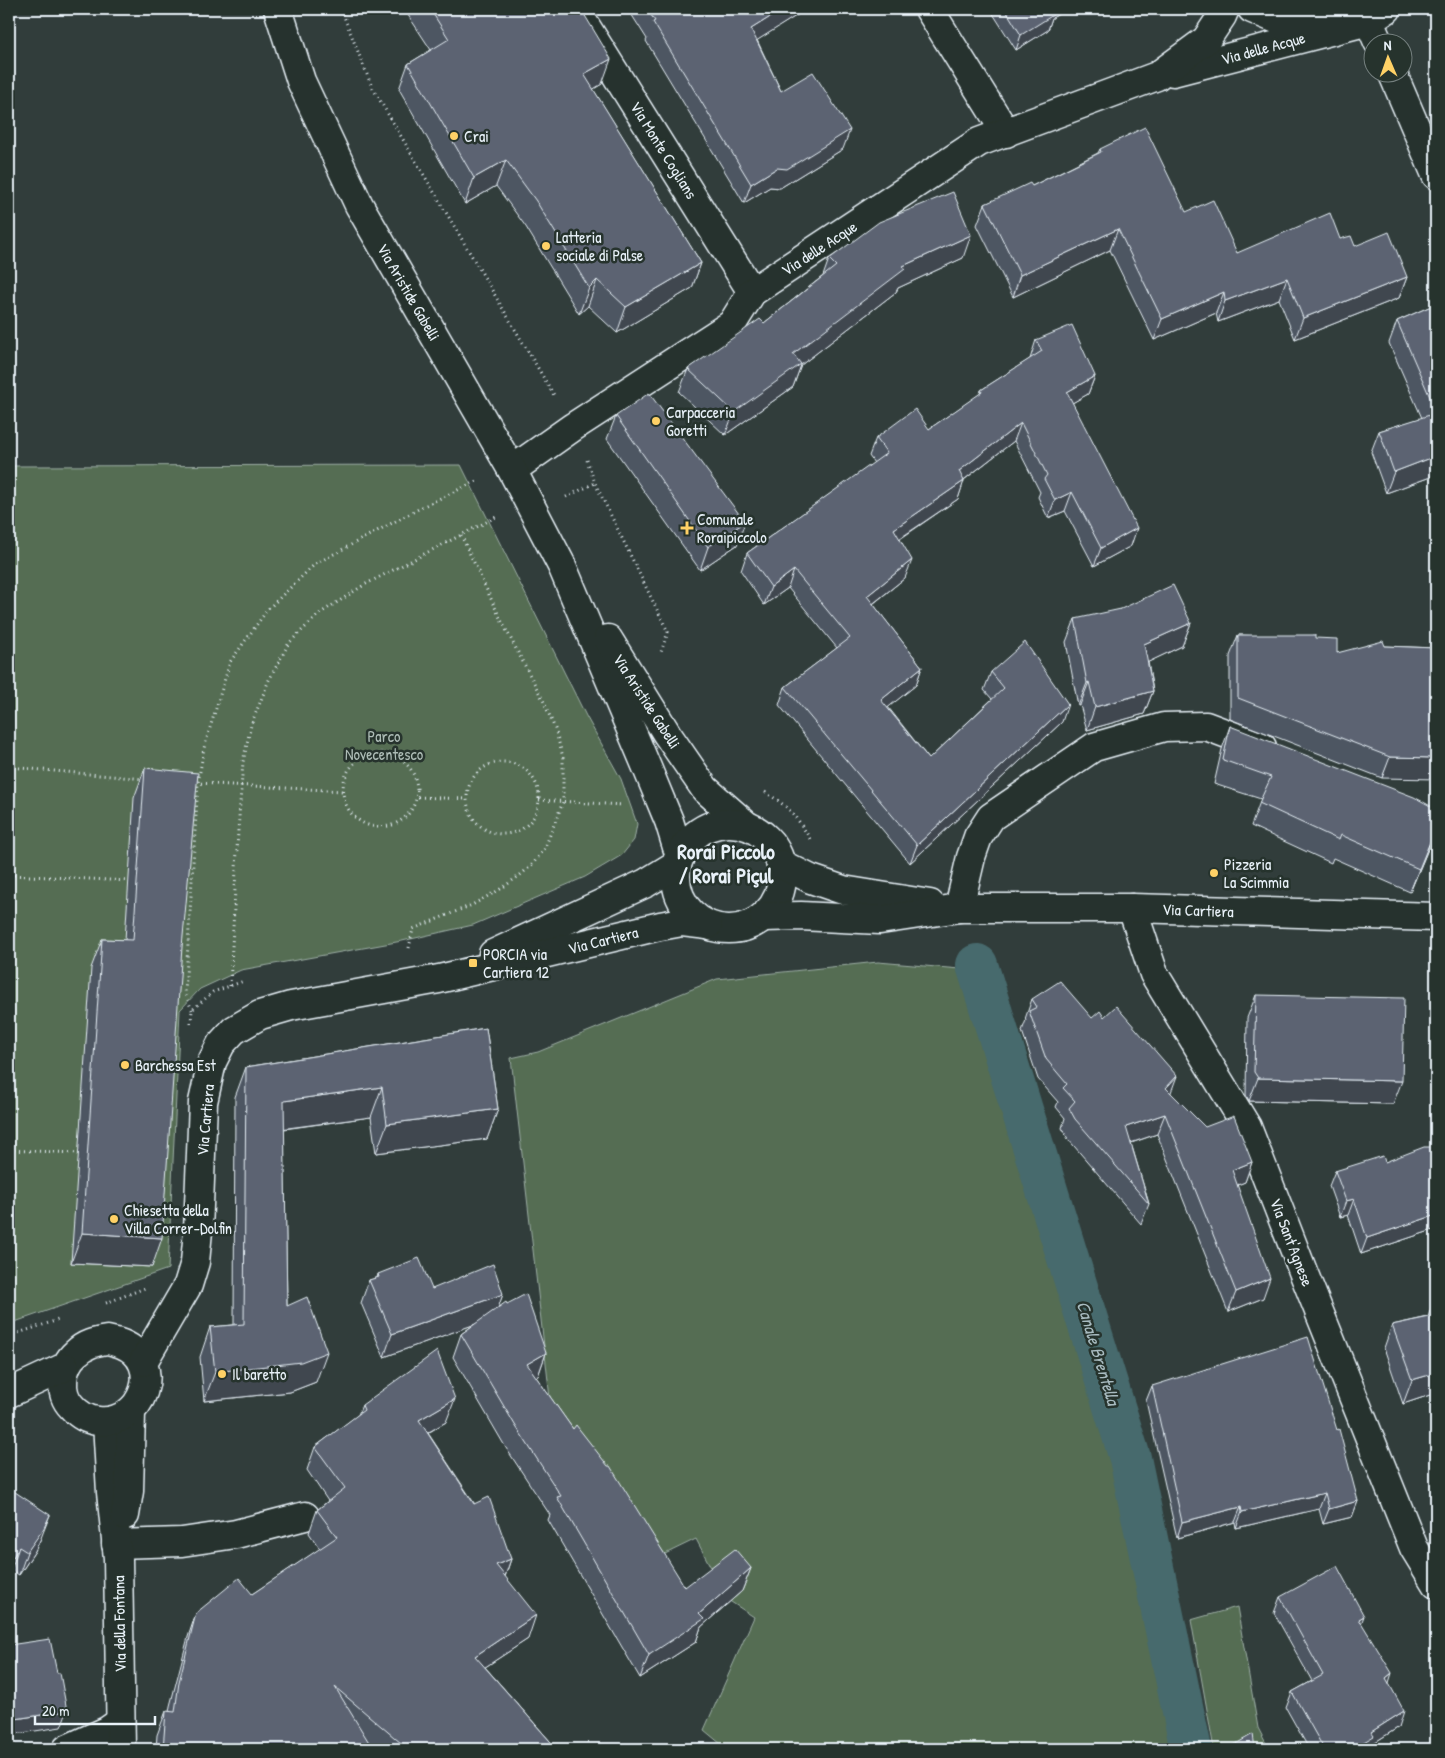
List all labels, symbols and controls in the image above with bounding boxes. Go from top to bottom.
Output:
street label: Via delle Acque [1218,26,1308,70]
north arrow [1362,32,1412,82]
text: N [1383,35,1392,54]
street label: Via Monte Coglians [625,97,703,203]
place label: Crai [464,125,489,147]
marker: Crai [448,130,460,142]
street label: Via delle Acque [777,215,862,281]
place label: Latteria sociale di Palse [556,226,644,266]
street label: Via Aristide Gabelli [372,239,446,345]
marker: Latteria sociale di Palse [540,240,552,252]
place label: Carpacceria Goretti [666,401,735,441]
marker: Carpacceria Goretti [650,415,662,427]
place label: Comunale Roraipiccolo [697,508,767,548]
marker: Comunale Roraipiccolo [681,522,693,534]
street label: Via Aristide Gabelli [608,649,686,753]
park label: Parco Novecentesco [345,725,424,765]
district label: Rorai Piccolo / Rorai Piçul [677,837,775,890]
place label: Pizzeria La Scimmia [1224,853,1289,893]
marker: Pizzeria La Scimmia [1208,867,1220,879]
street label: Via Cartiera [1162,898,1234,922]
street label: Via Cartiera [566,921,640,959]
place label: PORCIA via Cartiera 12 [483,943,550,983]
marker: PORCIA via Cartiera 12 [467,957,479,969]
place label: Barchessa Est [135,1054,216,1076]
marker: Barchessa Est [119,1059,131,1071]
street label: Via Cartiera [191,1083,219,1157]
street label: Via Sant'Agnese [1265,1195,1319,1290]
place label: Chiesetta della Villa Correr-Dolfin [124,1199,232,1239]
marker: Chiesetta della Villa Correr-Dolfin [108,1213,120,1225]
water label: Canale Brentella [1071,1298,1127,1410]
place label: Il baretto [232,1363,287,1385]
marker: Il baretto [216,1368,228,1380]
street label: Via della Fontana [107,1575,131,1673]
scale bar [35,1693,155,1725]
text: 20 m [42,1700,69,1721]

